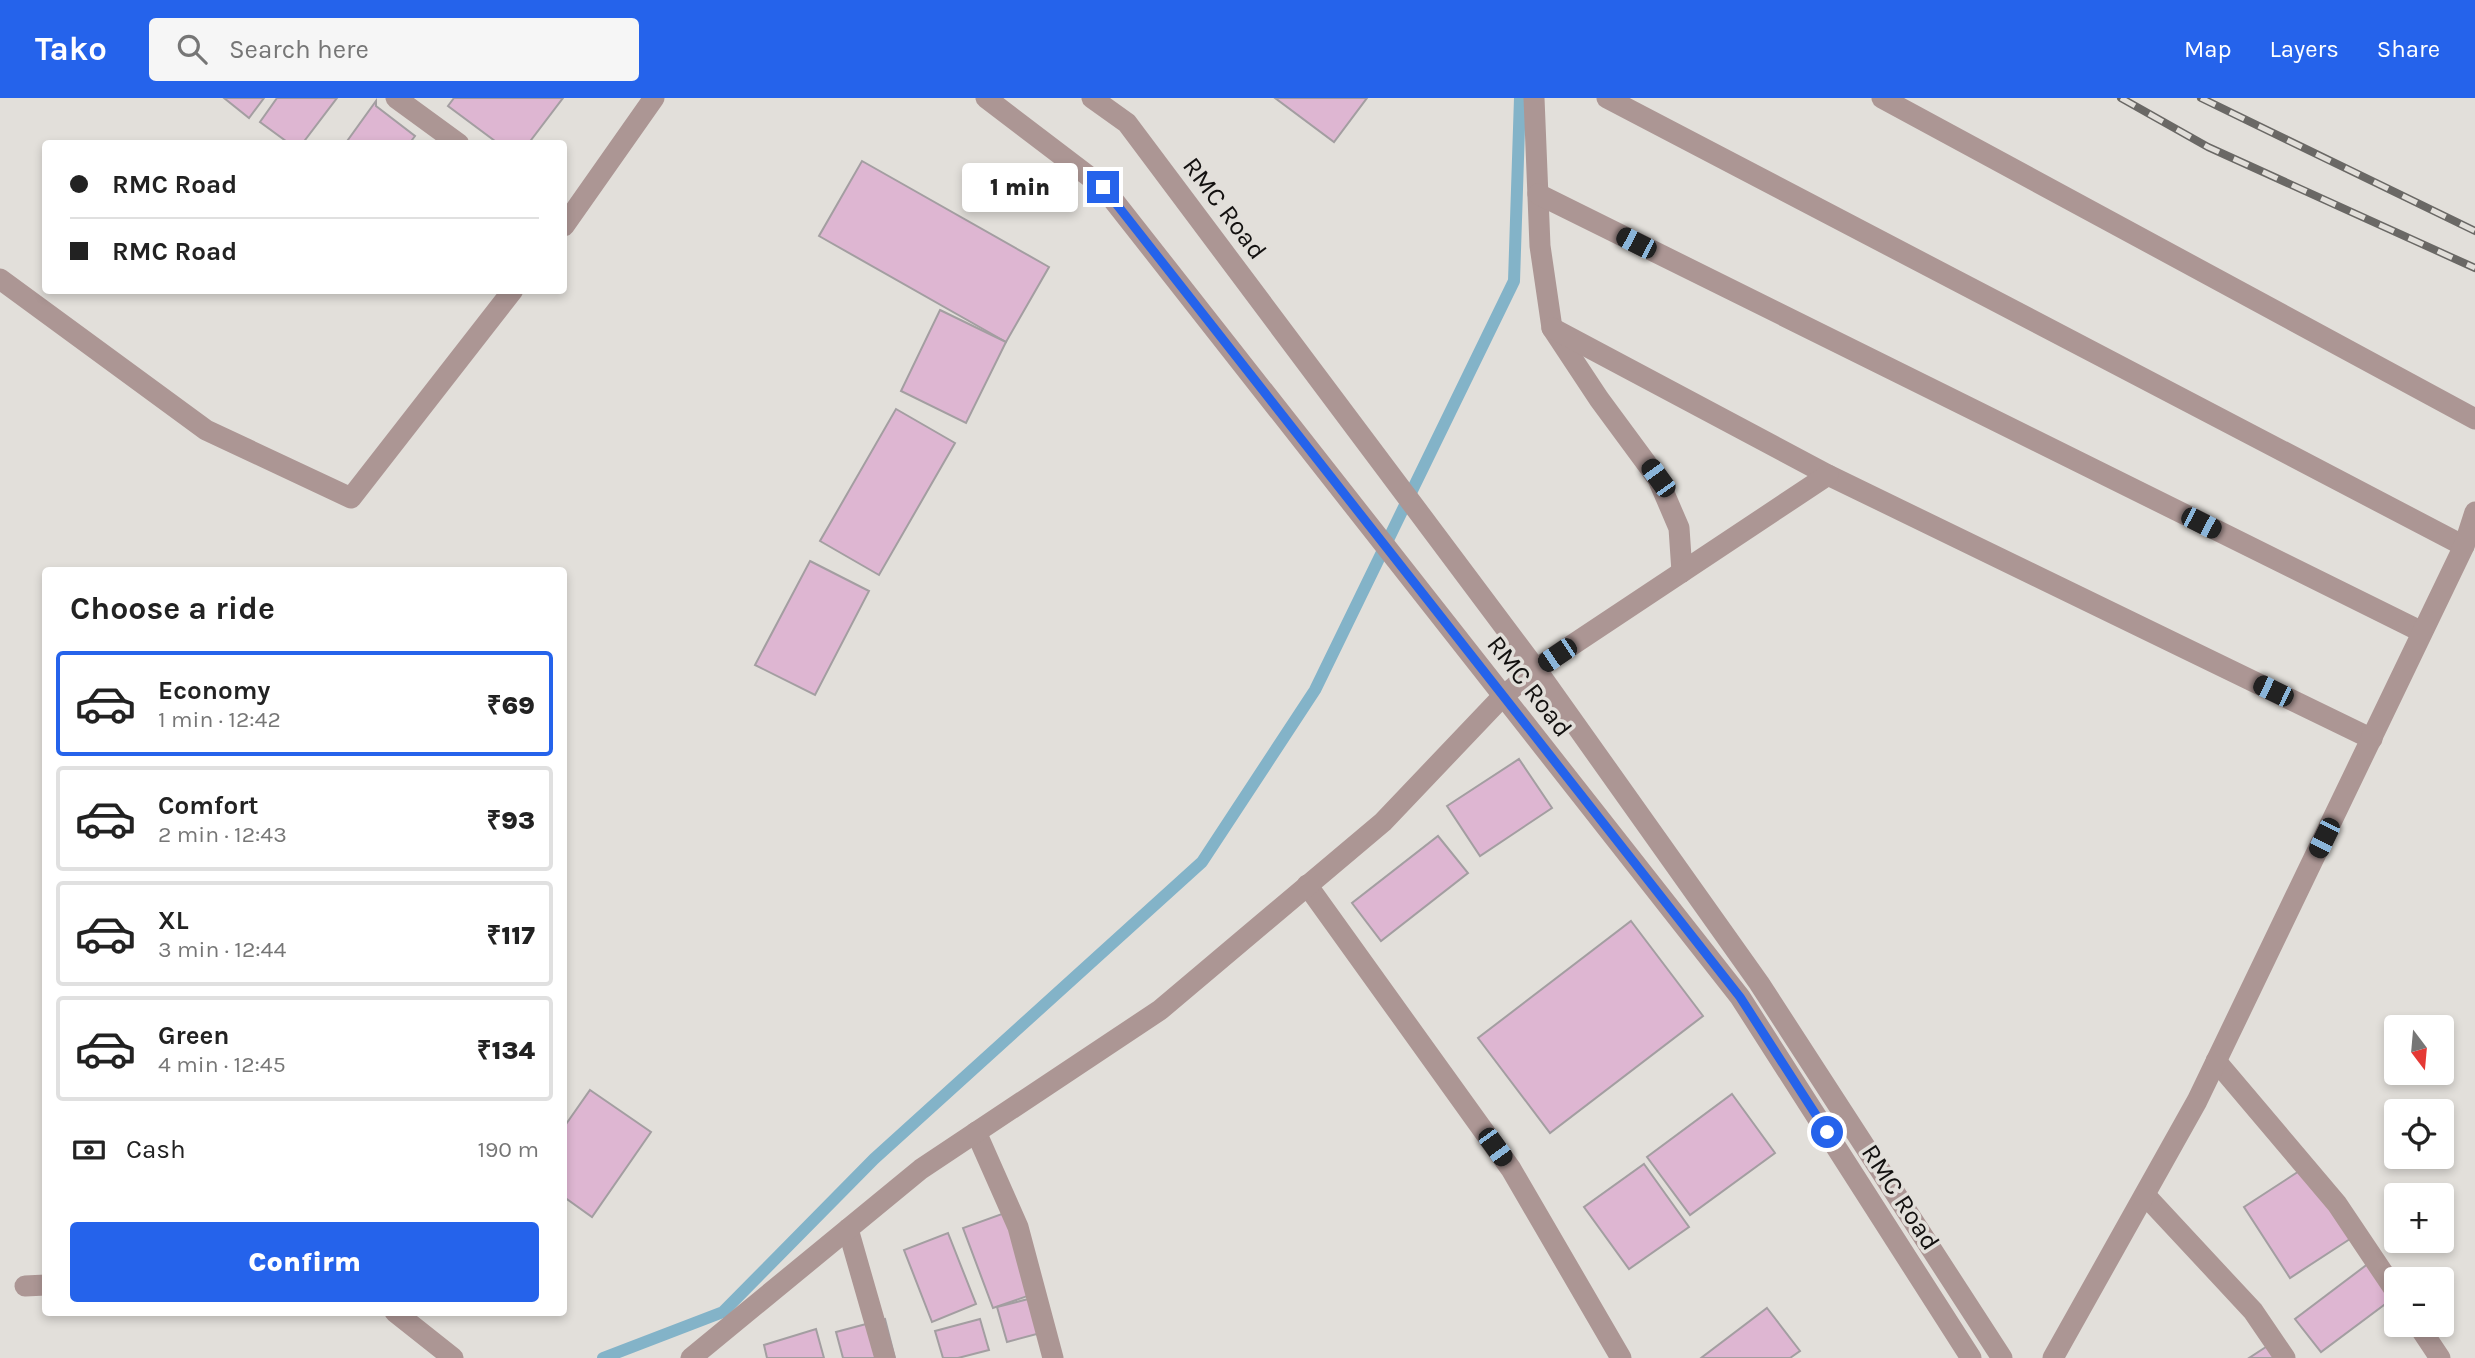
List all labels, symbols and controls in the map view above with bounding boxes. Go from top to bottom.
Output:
search box [149,18,639,81]
text: Tako [35,30,107,68]
icon: search [173,30,211,68]
text: Search here [229,34,369,65]
text: Map [2184,35,2232,63]
text: Layers [2270,35,2339,63]
text: Share [2377,35,2440,63]
street label: RMC Road [1176,151,1273,266]
callout: 1 min [963,162,1078,212]
text: RMC Road [112,169,237,200]
route end [1087,171,1119,203]
text: 1 min [990,174,1050,201]
car [1613,224,1660,262]
text: RMC Road [112,236,237,267]
car [1638,455,1679,501]
car [2178,504,2225,542]
text: Choose a ride [70,590,275,627]
street label: RMC Road [1480,630,1579,743]
car [1534,635,1581,675]
icon: car [74,672,137,735]
car [2250,672,2297,710]
text: Economy [158,675,270,706]
text: ₹69 [487,690,535,721]
text: 1 min · 12:42 [158,706,281,733]
icon: car [74,787,137,850]
text: Comfort [158,790,259,821]
text: ₹93 [486,805,535,836]
car [2306,815,2343,861]
text: 2 min · 12:43 [158,821,287,848]
icon: car [74,902,137,965]
text: XL [158,905,189,936]
text: ₹117 [486,920,535,951]
text: 3 min · 12:44 [158,936,286,963]
north arrow [2384,1015,2454,1085]
map controls [2384,1015,2454,1337]
icon: car [74,1017,137,1080]
text: Green [158,1020,230,1051]
text: ₹134 [477,1035,535,1066]
text: 4 min · 12:45 [158,1051,286,1078]
button: locate [2384,1099,2454,1169]
route start [1811,1116,1843,1148]
car [1475,1124,1516,1170]
icon: cash [70,1131,108,1169]
text: Cash [126,1134,186,1165]
text: 190 m [477,1136,539,1163]
street label: RMC Road [1855,1139,1946,1256]
button: + [2384,1183,2454,1253]
button: Confirm [70,1222,539,1302]
button: − [2384,1267,2454,1337]

